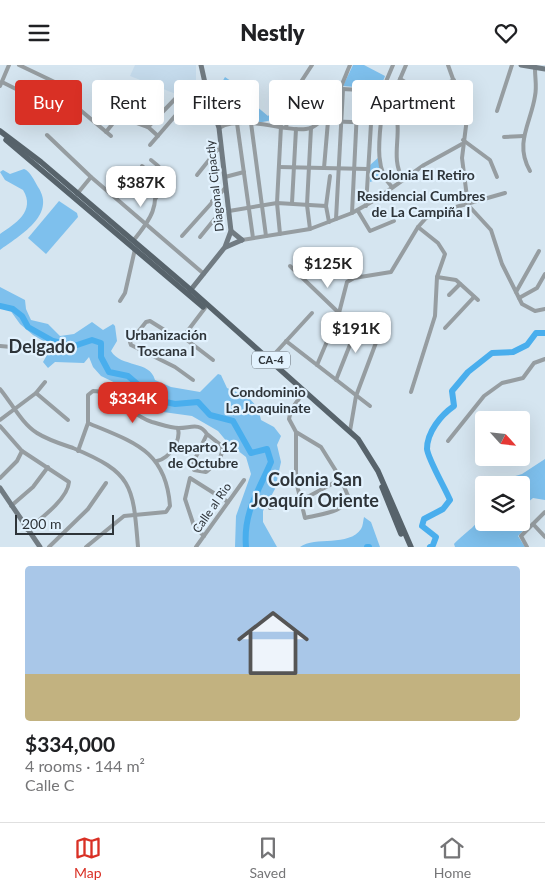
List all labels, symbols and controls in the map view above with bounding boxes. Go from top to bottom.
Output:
icon: menu [25,19,53,47]
text: Nestly [240,19,305,46]
icon: heart [492,19,520,47]
chip: Buy [15,80,82,125]
chip: Rent [92,80,164,125]
chip: Filters [174,80,259,125]
chip: New [269,80,342,125]
chip: Apartment [352,80,473,125]
street label: Diagonal Cipactly [202,139,227,233]
pin: $387K [106,165,176,208]
district label: Colonia El Retiro [371,166,475,183]
text: $387K [117,172,165,191]
district label: Residencial Cumbres de La Campiña I [357,187,485,220]
pin: $125K [293,247,363,289]
text: $125K [304,253,352,272]
pin: $191K [321,311,391,354]
text: $191K [332,318,380,337]
district label: Urbanización Toscana I [125,326,207,359]
district label: Delgado [9,335,75,357]
road number: CA-4 [252,351,290,369]
pin: $334K [98,381,168,424]
district label: Condominio La Joaquinate [225,383,311,416]
text: $334K [109,388,157,407]
north arrow [475,411,530,466]
map controls [475,411,530,531]
district label: Reparto 12 de Octubre [168,438,239,471]
district label: Colonia San Joaquín Oriente [251,468,379,511]
button: layers [475,476,530,531]
street label: Calle al Rio [189,479,234,536]
scale bar [15,512,114,535]
text: 200 m [22,515,61,532]
icon: home [228,598,318,688]
text: $334,000 [25,731,115,756]
text: 4 rooms · 144 m² [25,756,145,775]
text: Calle C [25,775,74,794]
tab: Map [74,834,102,881]
tab: Saved [250,834,286,881]
tab: Home [434,834,471,881]

